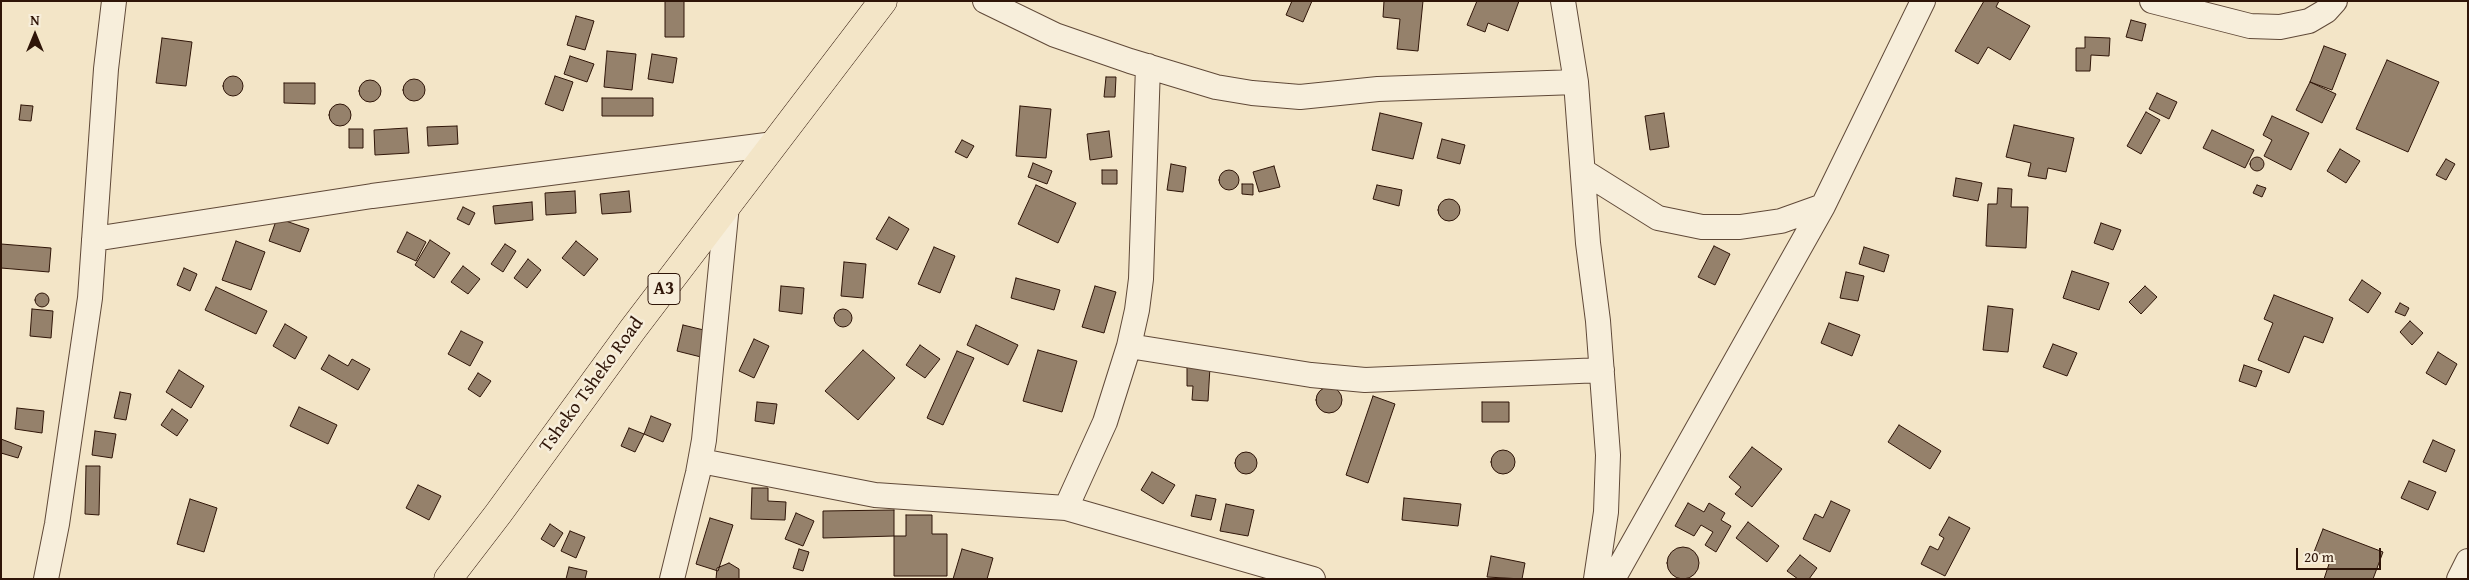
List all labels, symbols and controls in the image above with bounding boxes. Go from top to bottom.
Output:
north arrow [10,10,60,60]
text: N [30,10,40,30]
road number: A3 [648,274,680,304]
street label: Tsheko Tsheko Road [535,313,649,457]
scale bar [2299,538,2384,570]
text: 20 m [2304,546,2334,567]

